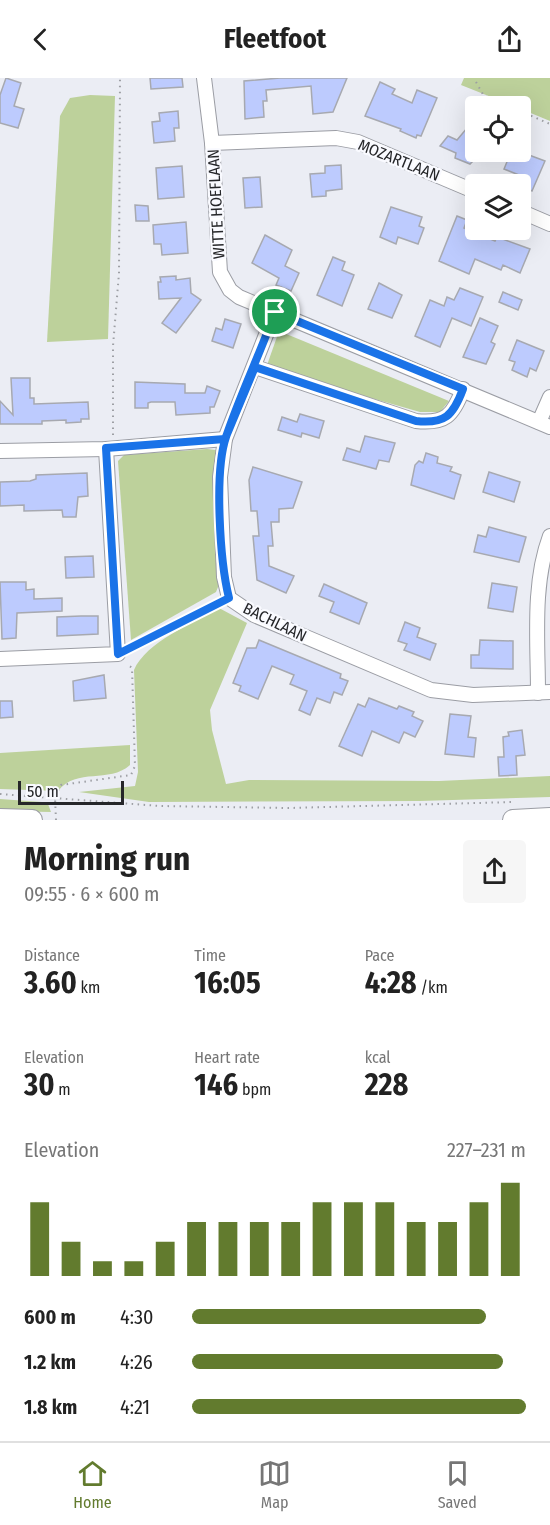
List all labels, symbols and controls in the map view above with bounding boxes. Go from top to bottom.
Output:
icon: back [24,23,57,56]
text: Fleetfoot [224,23,326,55]
icon: share [493,23,526,56]
map controls [465,96,531,240]
button: locate [465,96,531,162]
street label: MOZARTLAAN [355,135,443,185]
street label: WITTE HOEFLAAN [204,149,228,259]
button: layers [465,174,531,240]
pin [249,286,300,337]
icon: arrive [258,295,291,328]
street label: BACHLAAN [240,598,310,646]
scale bar [18,778,124,806]
text: 50 m [27,782,59,801]
text: Morning run [24,839,190,879]
button: share [463,840,526,903]
text: 09:55 · 6 × 600 m [24,882,159,906]
text: Distance [24,946,80,965]
text: Time [194,946,226,965]
text: Pace [365,946,394,965]
text: 3.60 [24,965,77,1001]
text: 16:05 [194,965,261,1001]
text: 4:28 [365,965,417,1001]
text: km [77,978,100,997]
text: /km [417,978,448,997]
text: Elevation [24,1048,84,1067]
text: Heart rate [194,1048,260,1067]
text: kcal [365,1048,391,1067]
text: 30 [24,1067,55,1103]
text: 146 [194,1067,238,1103]
text: 228 [365,1067,408,1103]
text: m [55,1080,71,1099]
text: bpm [238,1080,271,1099]
text: Elevation [24,1138,99,1162]
text: 227–231 m [447,1138,526,1162]
text: 600 m [24,1305,76,1329]
text: 4:30 [120,1305,154,1329]
text: 1.2 km [24,1350,76,1374]
text: 4:26 [120,1350,153,1374]
text: 1.8 km [24,1395,77,1419]
text: 4:21 [120,1395,150,1419]
tab: Home [73,1457,112,1512]
tab: Map [258,1457,291,1512]
tab: Saved [438,1457,477,1512]

